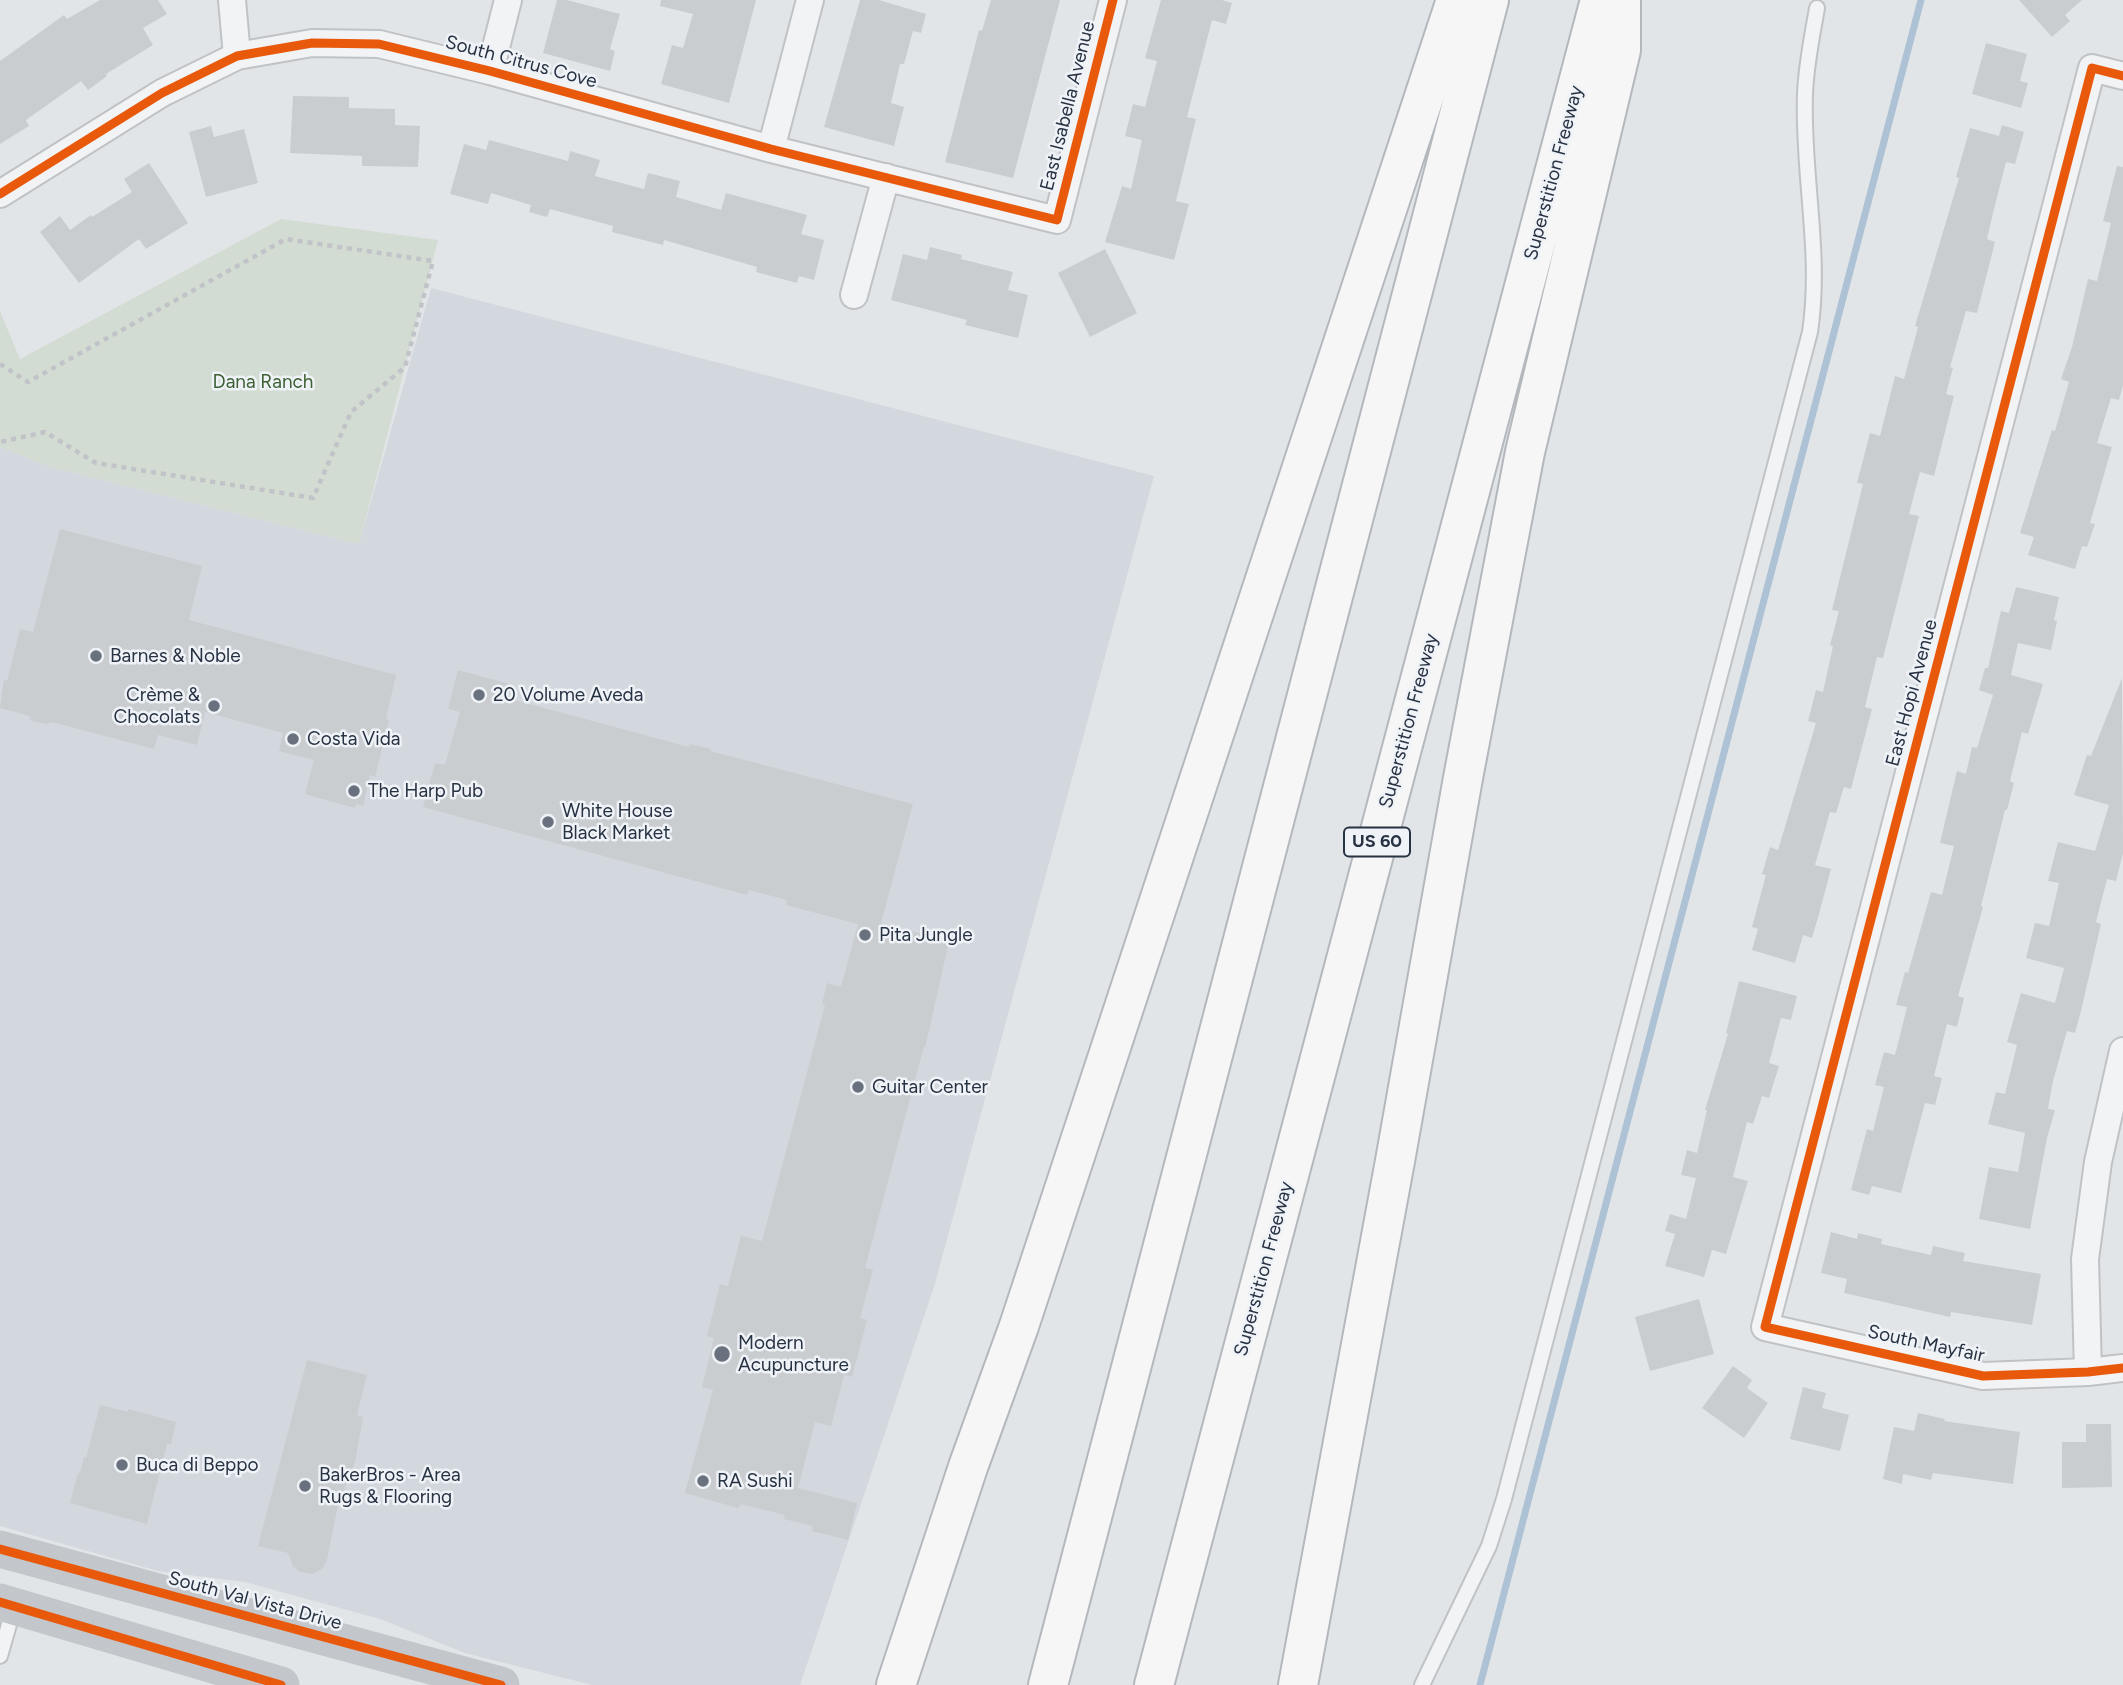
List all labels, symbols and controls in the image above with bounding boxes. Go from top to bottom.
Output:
street label: East Isabella Avenue [1036,19,1100,193]
street label: South Citrus Cove [443,31,599,93]
street label: Superstition Freeway [1520,83,1588,263]
park label: Dana Ranch [213,371,313,393]
street label: East Hopi Avenue [1881,617,1943,769]
street label: Superstition Freeway [1375,631,1443,811]
place label: Barnes & Noble [110,645,241,667]
marker: Barnes & Noble [88,648,104,664]
place label: Crème & Chocolats [113,684,200,728]
place label: 20 Volume Aveda [493,684,643,706]
marker: 20 Volume Aveda [471,687,487,703]
marker: Crème & Chocolats [206,698,222,714]
place label: Costa Vida [307,728,400,750]
marker: Costa Vida [285,731,301,747]
place label: The Harp Pub [368,780,483,802]
marker: The Harp Pub [346,783,362,799]
place label: White House Black Market [562,800,673,844]
marker: White House Black Market [540,814,556,830]
road number: US 60 [1344,828,1410,856]
place label: Pita Jungle [879,924,973,946]
marker: Pita Jungle [857,927,873,943]
place label: Guitar Center [872,1076,988,1098]
marker: Guitar Center [850,1079,866,1095]
street label: Superstition Freeway [1230,1179,1298,1359]
street label: South Mayfair [1866,1320,1986,1368]
place label: Modern Acupuncture [738,1332,849,1376]
marker: Modern Acupuncture [712,1344,732,1364]
place label: Buca di Beppo [136,1454,259,1476]
marker: Buca di Beppo [114,1457,130,1473]
place label: BakerBros - Area Rugs & Flooring [319,1464,461,1508]
place label: RA Sushi [717,1470,793,1492]
marker: RA Sushi [695,1473,711,1489]
marker: BakerBros - Area Rugs & Flooring [297,1478,313,1494]
street label: South Val Vista Drive [166,1567,344,1635]

